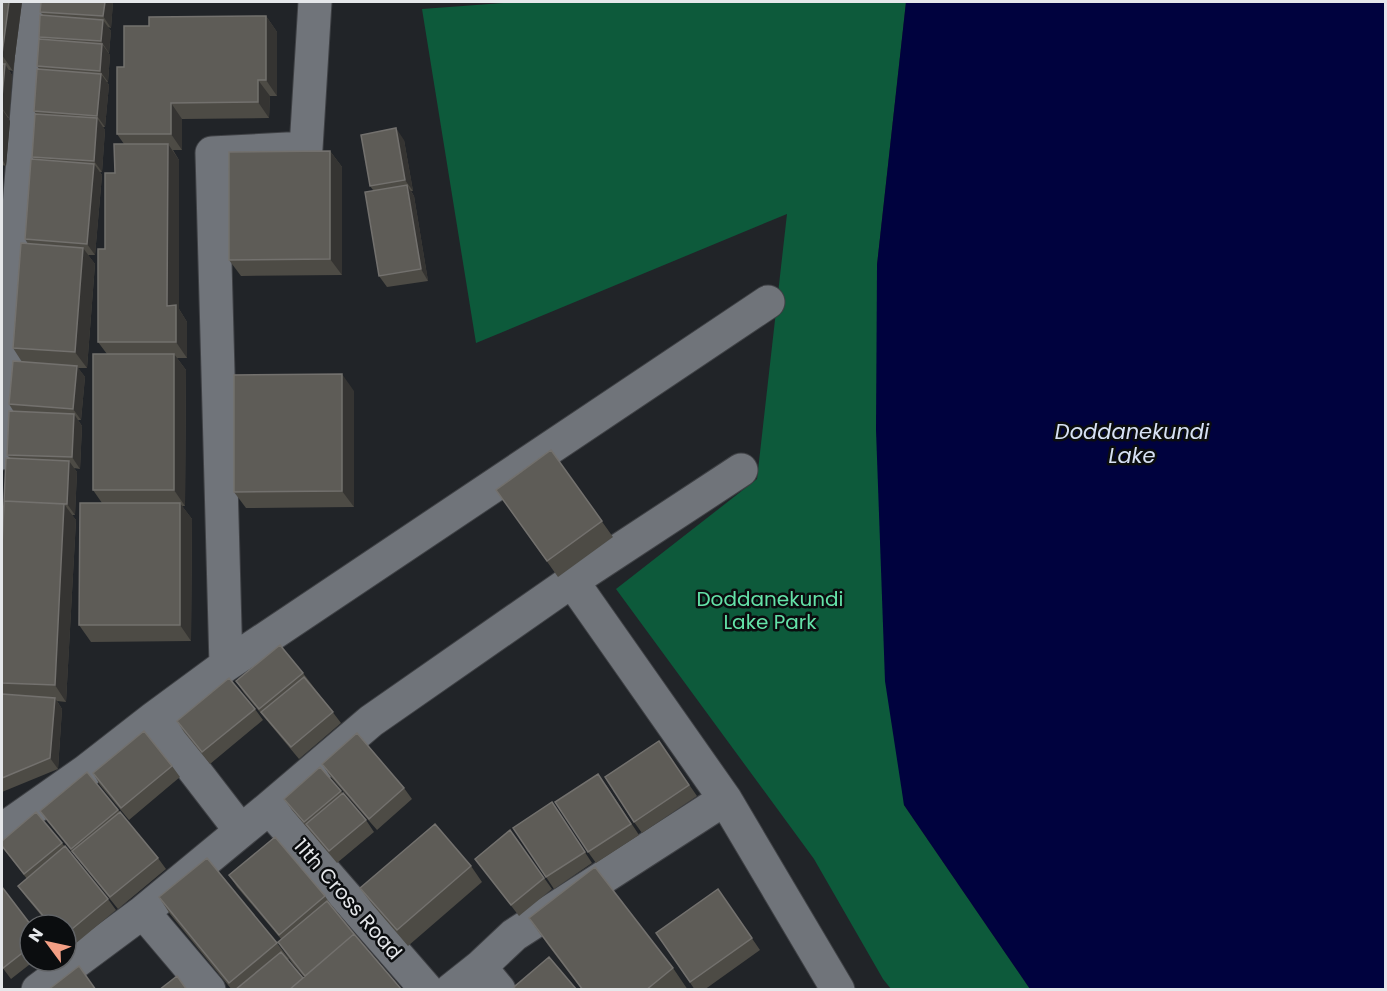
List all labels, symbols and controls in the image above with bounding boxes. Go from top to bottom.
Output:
water label: Doddanekundi Lake [1055,417,1210,470]
park label: Doddanekundi Lake Park [696,585,844,636]
street label: 11th Cross Road [288,832,408,966]
north arrow [18,913,78,973]
text: N [23,924,49,946]

